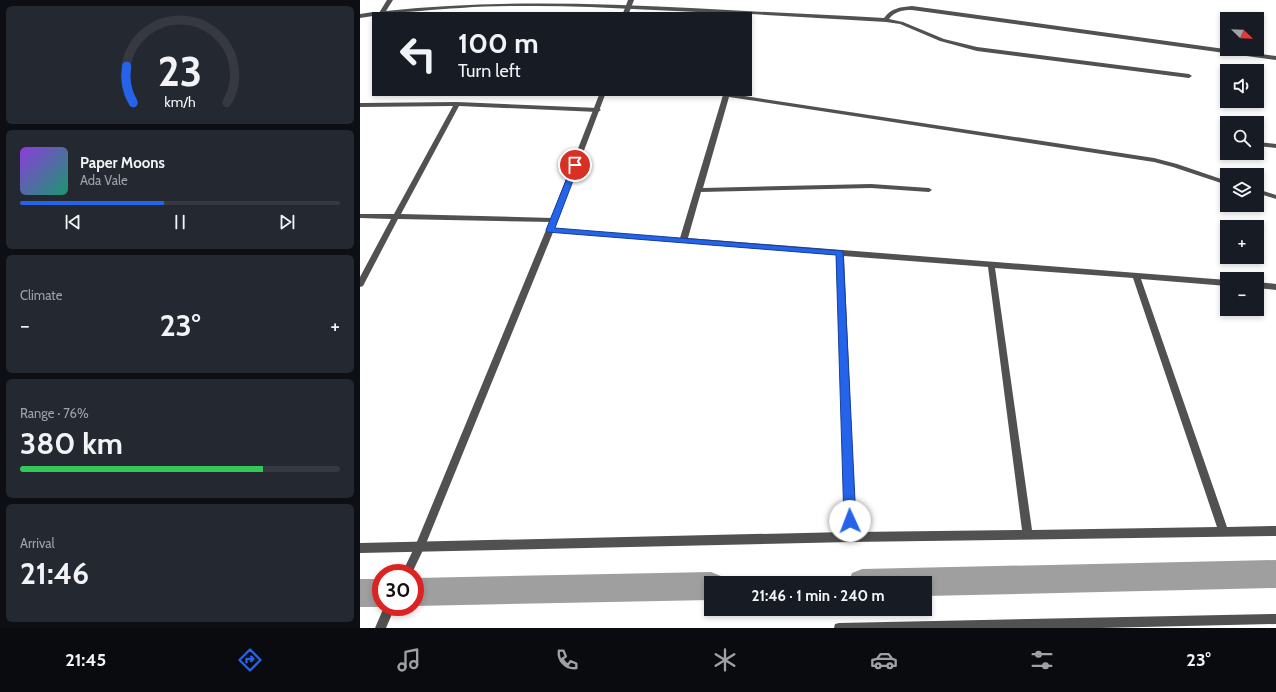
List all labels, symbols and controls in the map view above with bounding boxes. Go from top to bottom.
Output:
north arrow [1220,12,1264,56]
map controls [1220,12,1264,316]
text: 100 m [458,26,539,60]
icon: left [392,28,444,80]
text: 23 [158,46,202,96]
text: Turn left [458,60,521,82]
button: sound [1220,64,1264,108]
text: km/h [164,93,196,111]
button: search [1220,116,1264,160]
pin [558,148,592,182]
text: Paper Moons [80,154,165,172]
icon: arrive [564,154,586,176]
button: layers [1220,168,1264,212]
text: Ada Vale [80,172,128,188]
icon: previous [62,211,84,233]
icon: pause [169,211,191,233]
icon: next [276,211,298,233]
button: + [1220,220,1264,264]
button: − [1220,272,1264,316]
text: Climate [20,287,62,303]
text: 23° [160,307,200,344]
text: − [20,312,30,339]
text: + [330,312,340,339]
text: Range · 76% [20,405,89,421]
text: 380 km [20,425,123,462]
position arrow [829,500,871,542]
text: Arrival [20,535,55,551]
text: 21:46 [20,555,89,592]
speed limit sign: 30 [372,564,424,616]
text: 21:46 · 1 min · 240 m [751,587,885,605]
icon: directions [236,646,264,674]
icon: music [395,646,423,674]
icon: phone [553,646,581,674]
icon: climate [711,646,739,674]
icon: car [870,646,898,674]
icon: filters [1028,646,1056,674]
text: 21:45 [65,649,106,671]
text: 23° [1186,649,1211,671]

